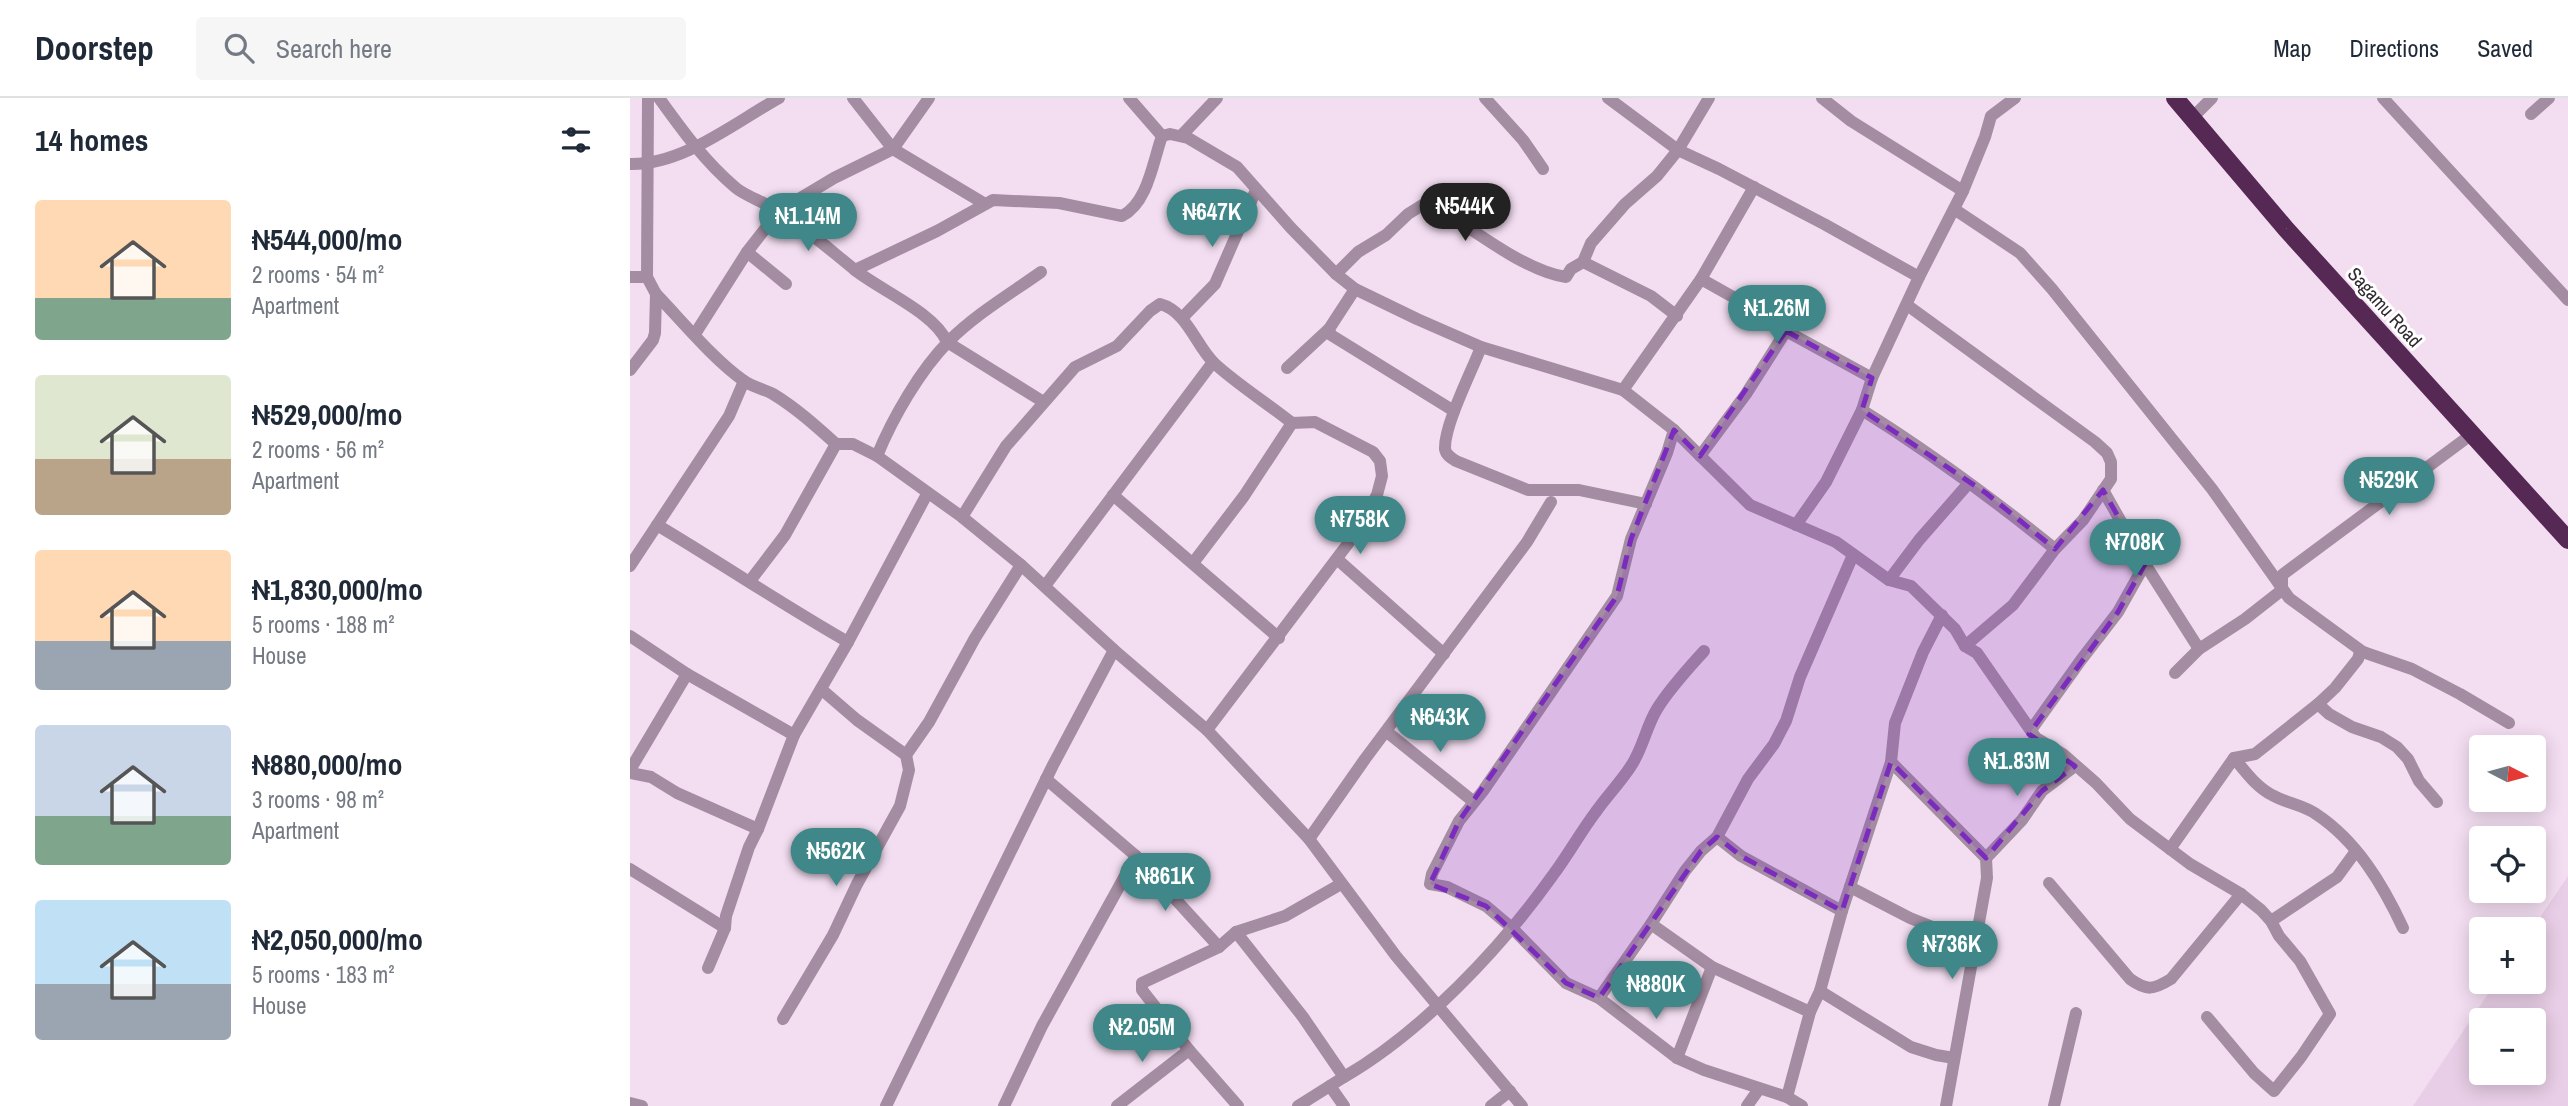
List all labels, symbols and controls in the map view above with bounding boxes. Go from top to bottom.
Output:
search box [196,17,686,80]
text: Doorstep [35,26,154,70]
icon: search [220,29,258,67]
text: Search here [276,31,392,66]
text: Map [2273,32,2311,64]
text: Directions [2349,32,2439,64]
text: Saved [2477,32,2533,64]
text: 14 homes [35,120,149,160]
icon: filters [557,121,595,159]
pin: ₦544K [1416,184,1514,243]
pin: ₦647K [1163,190,1261,249]
text: ₦544K [1436,190,1494,221]
pin: ₦1.14M [751,194,865,253]
text: ₦647K [1183,196,1241,227]
text: ₦1.14M [775,200,841,231]
text: ₦544,000/mo [252,219,402,259]
icon: home [91,228,175,312]
text: 2 rooms · 54 m² [252,259,384,290]
street label: Sagamu Road [2342,261,2428,353]
pin: ₦1.26M [1720,286,1834,345]
text: Apartment [252,290,339,321]
text: ₦1.26M [1744,292,1810,323]
text: ₦529,000/mo [252,394,402,434]
icon: home [91,403,175,487]
text: 2 rooms · 56 m² [252,434,384,465]
pin: ₦529K [2340,458,2438,517]
text: ₦529K [2360,464,2418,495]
text: Apartment [252,465,339,496]
pin: ₦758K [1311,496,1409,556]
text: ₦758K [1331,503,1389,534]
pin: ₦708K [2086,519,2184,579]
text: ₦708K [2106,526,2164,557]
text: ₦1,830,000/mo [252,569,423,609]
icon: home [91,578,175,662]
text: 5 rooms · 188 m² [252,609,395,640]
text: House [252,640,307,671]
pin: ₦643K [1391,694,1489,754]
text: ₦643K [1411,701,1469,732]
north arrow [2469,735,2546,812]
map controls [2469,735,2546,1085]
pin: ₦1.83M [1960,738,2074,798]
text: ₦880,000/mo [252,744,402,784]
text: ₦1.83M [1984,745,2050,776]
icon: home [91,753,175,837]
text: 3 rooms · 98 m² [252,784,384,815]
text: Apartment [252,815,339,846]
button: locate [2469,826,2546,903]
pin: ₦562K [787,828,885,888]
text: ₦562K [807,835,865,866]
pin: ₦861K [1116,854,1214,913]
text: ₦861K [1136,860,1194,891]
button: + [2469,917,2546,994]
text: ₦2,050,000/mo [252,919,423,959]
pin: ₦736K [1903,922,2001,981]
icon: home [91,928,175,1012]
text: ₦736K [1923,928,1981,959]
text: 5 rooms · 183 m² [252,959,395,990]
pin: ₦880K [1607,962,1705,1021]
text: ₦880K [1627,968,1685,999]
text: House [252,990,307,1021]
pin: ₦2.05M [1085,1004,1199,1064]
button: − [2469,1008,2546,1085]
text: ₦2.05M [1109,1011,1175,1042]

